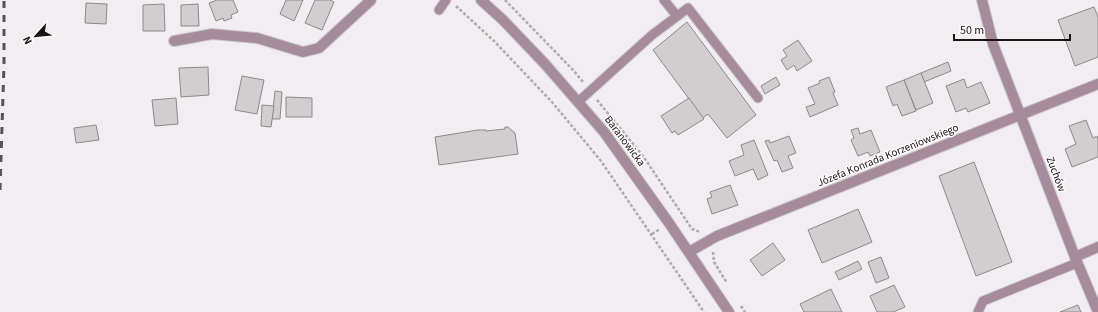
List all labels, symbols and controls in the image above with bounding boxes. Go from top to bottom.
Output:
north arrow [16,16,56,56]
scale bar [954,16,1070,42]
text: 50 m [960,22,984,39]
text: N [19,34,36,47]
street label: Baranowicka [601,113,649,169]
street label: Józefa Konrada Korzeniowskiego [815,120,961,190]
street label: Zuchów [1042,154,1070,194]

